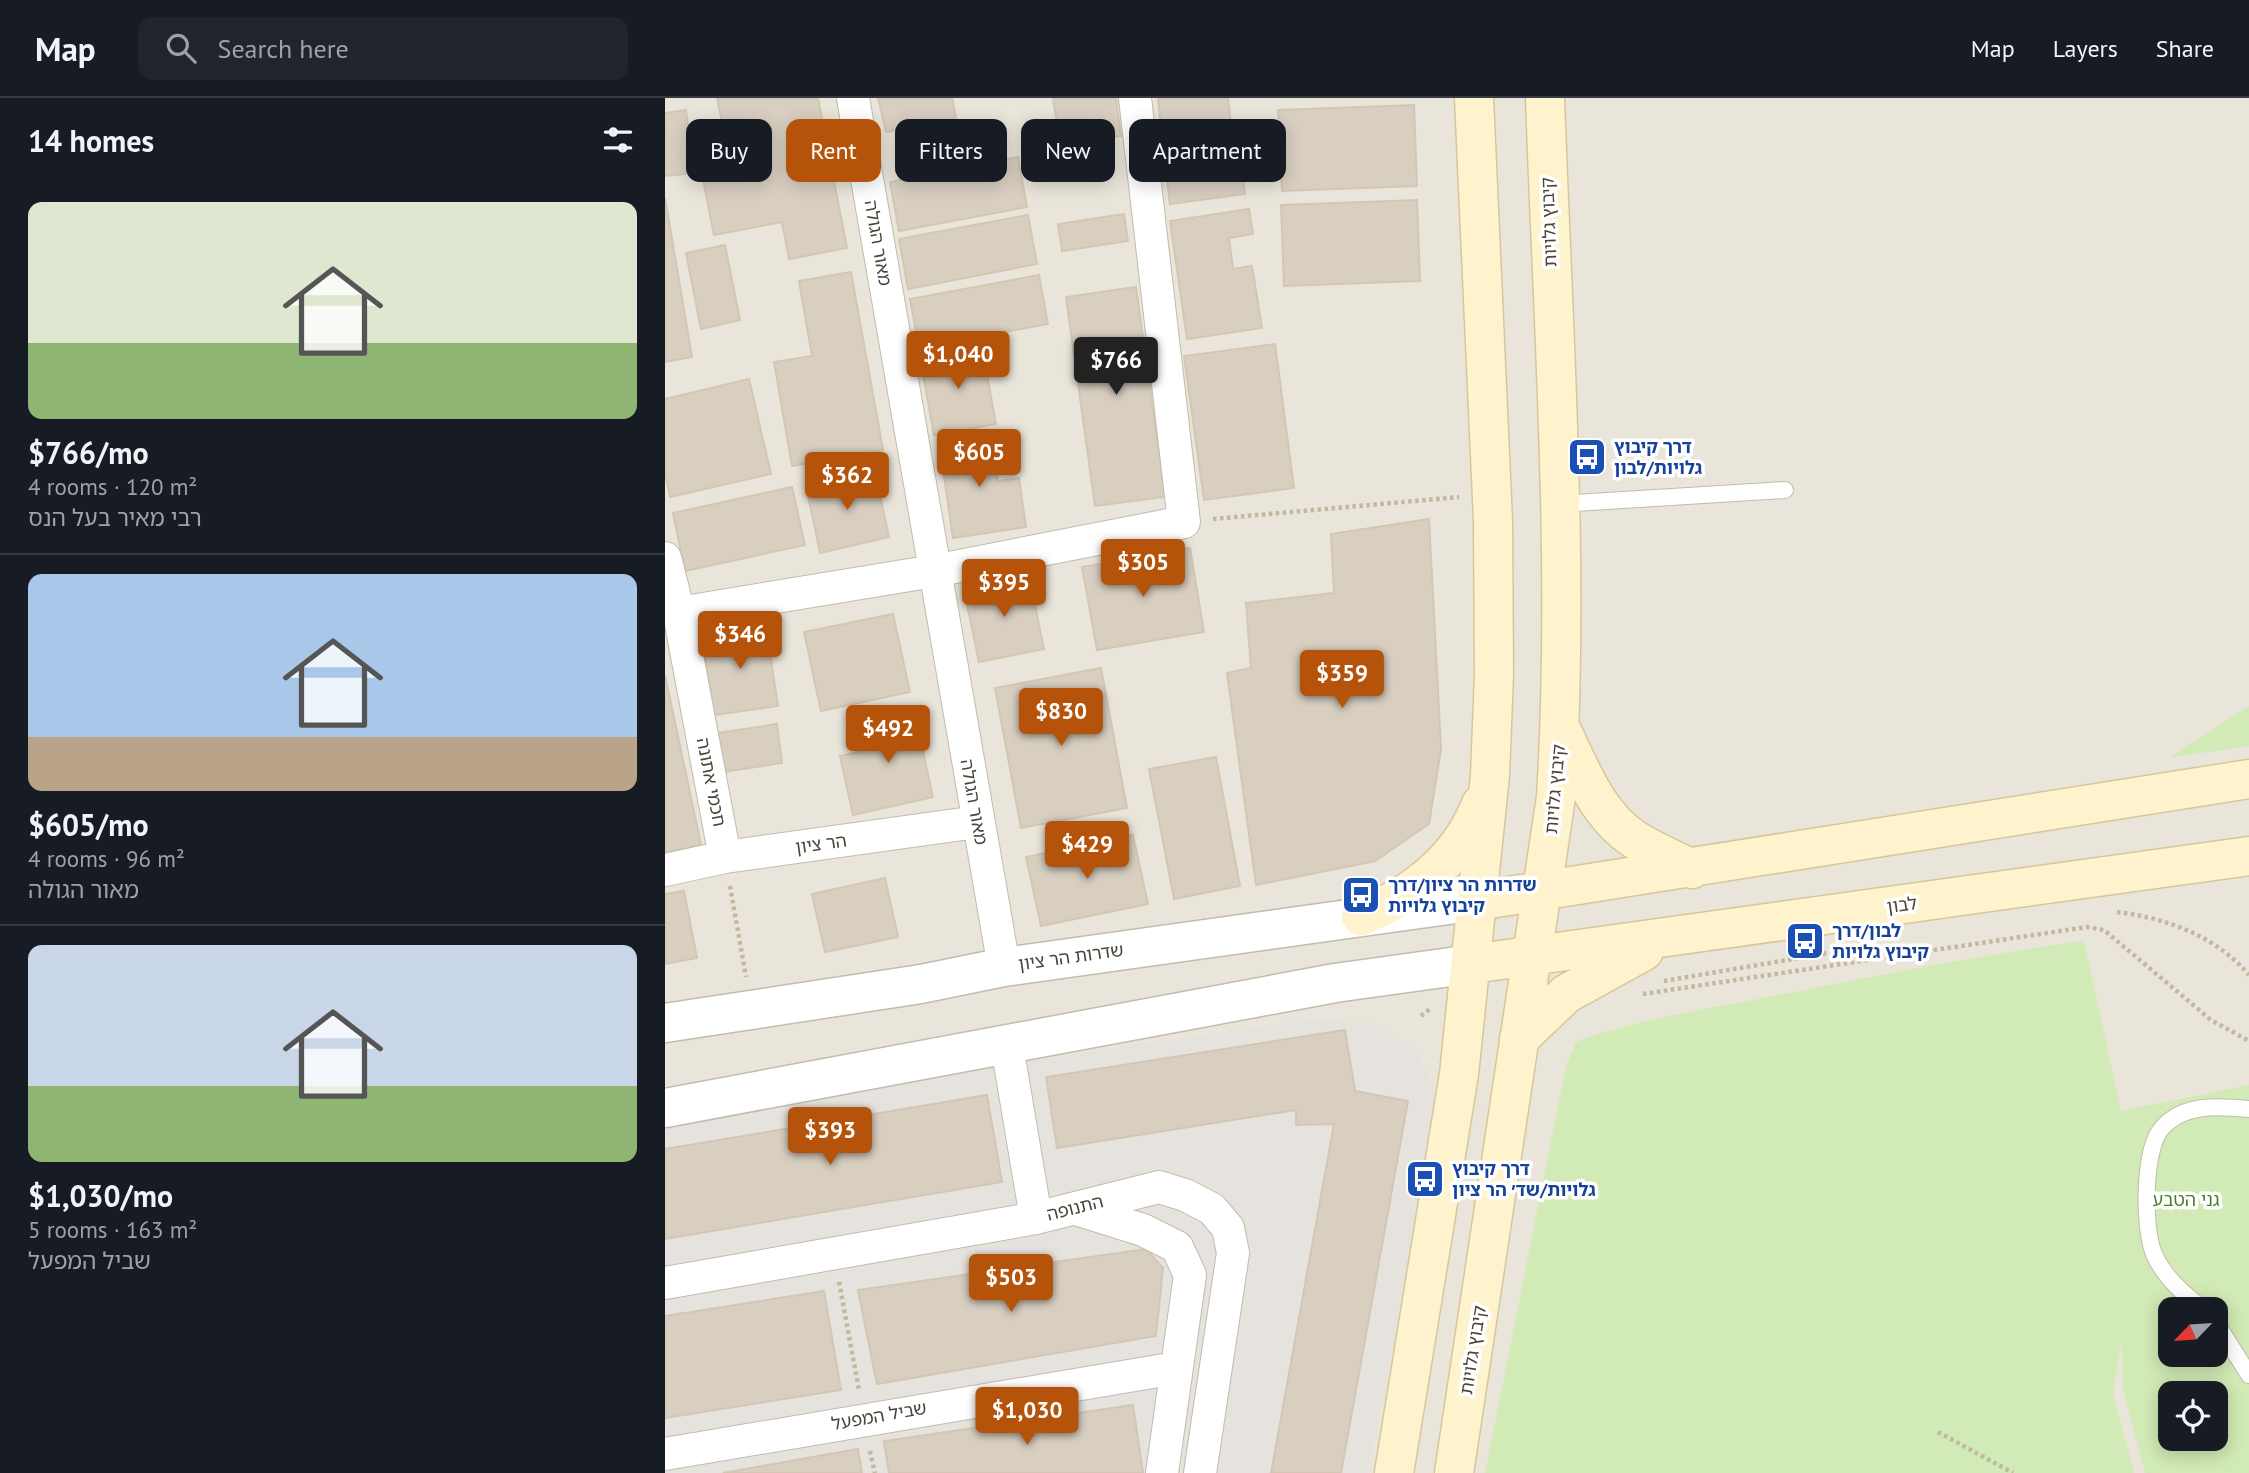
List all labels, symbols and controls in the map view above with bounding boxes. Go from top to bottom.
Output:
search box [138,17,628,80]
text: Map [35,27,96,70]
icon: search [162,29,200,67]
text: Search here [218,32,349,65]
text: Map [1971,33,2015,64]
text: Layers [2053,33,2118,64]
text: Share [2156,33,2214,64]
chip: Buy [686,119,772,182]
chip: Rent [786,119,881,182]
chip: Filters [895,119,1007,182]
chip: New [1021,119,1115,182]
chip: Apartment [1129,119,1286,182]
text: 14 homes [28,121,154,160]
icon: filters [599,121,637,159]
street label: קיבוץ גלויות [1535,177,1562,267]
street label: מאור הגולה [860,198,897,288]
icon: home [270,248,396,374]
pin: $1,040 [901,331,1015,391]
pin: $766 [1075,338,1157,397]
text: $1,040 [922,339,994,368]
text: $766 [1090,345,1142,374]
pin: $605 [938,430,1020,489]
text: $766/mo [28,433,149,472]
place label: דרך קיבוץ גלויות/לבון [1614,435,1702,479]
bus stop icon: דרך קיבוץ גלויות/לבון [1566,436,1608,478]
text: $605 [953,437,1005,466]
pin: $362 [806,452,888,512]
text: $362 [821,460,873,489]
text: 4 rooms · 120 m² [28,472,197,501]
text: רבי מאיר בעל הנס [28,503,202,532]
pin: $305 [1102,540,1184,599]
text: $305 [1117,547,1169,576]
pin: $395 [963,560,1045,619]
text: $395 [978,567,1030,596]
pin: $346 [699,612,781,671]
text: $346 [714,619,766,648]
icon: home [270,620,396,746]
pin: $359 [1301,650,1383,710]
text: $359 [1316,658,1368,687]
pin: $830 [1020,688,1102,748]
text: $830 [1035,696,1087,725]
pin: $492 [847,706,929,765]
text: $492 [862,713,914,742]
street label: חכמי אתונה [692,735,731,828]
street label: קיבוץ גלויות [1539,743,1570,835]
street label: מאור הגולה [956,757,993,847]
text: $605/mo [28,805,149,844]
pin: $429 [1046,822,1128,881]
street label: הר ציון [794,829,848,858]
text: $429 [1061,829,1113,858]
text: 4 rooms · 96 m² [28,844,185,873]
place label: שדרות הר ציון/דרך קיבוץ גלויות [1388,873,1537,917]
bus stop icon: שדרות הר ציון/דרך קיבוץ גלויות [1340,874,1382,916]
text: מאור הגולה [28,875,139,904]
street label: לבון [1885,891,1919,918]
place label: לבון/דרך קיבוץ גלויות [1832,919,1929,963]
bus stop icon: לבון/דרך קיבוץ גלויות [1784,920,1826,962]
street label: שדרות הר ציון [1017,938,1125,975]
icon: home [270,991,396,1117]
pin: $393 [789,1108,871,1167]
text: $393 [804,1115,856,1144]
place label: דרך קיבוץ גלויות/שד׳ הר ציון [1452,1157,1596,1201]
bus stop icon: דרך קיבוץ גלויות/שד׳ הר ציון [1404,1158,1446,1200]
text: $1,030/mo [28,1176,173,1215]
park label: גני הטבע [2152,1188,2220,1211]
street label: התנופה [1044,1189,1106,1226]
text: 5 rooms · 163 m² [28,1215,197,1244]
text: שביל המפעל [28,1246,151,1275]
pin: $503 [970,1254,1052,1314]
text: $503 [985,1262,1037,1291]
north arrow [2158,1297,2228,1367]
map controls [2158,1297,2228,1451]
street label: קיבוץ גלויות [1454,1304,1491,1396]
button: locate [2158,1381,2228,1451]
pin: $1,030 [970,1388,1084,1447]
text: $1,030 [991,1395,1063,1424]
street label: שביל המפעל [830,1396,928,1435]

